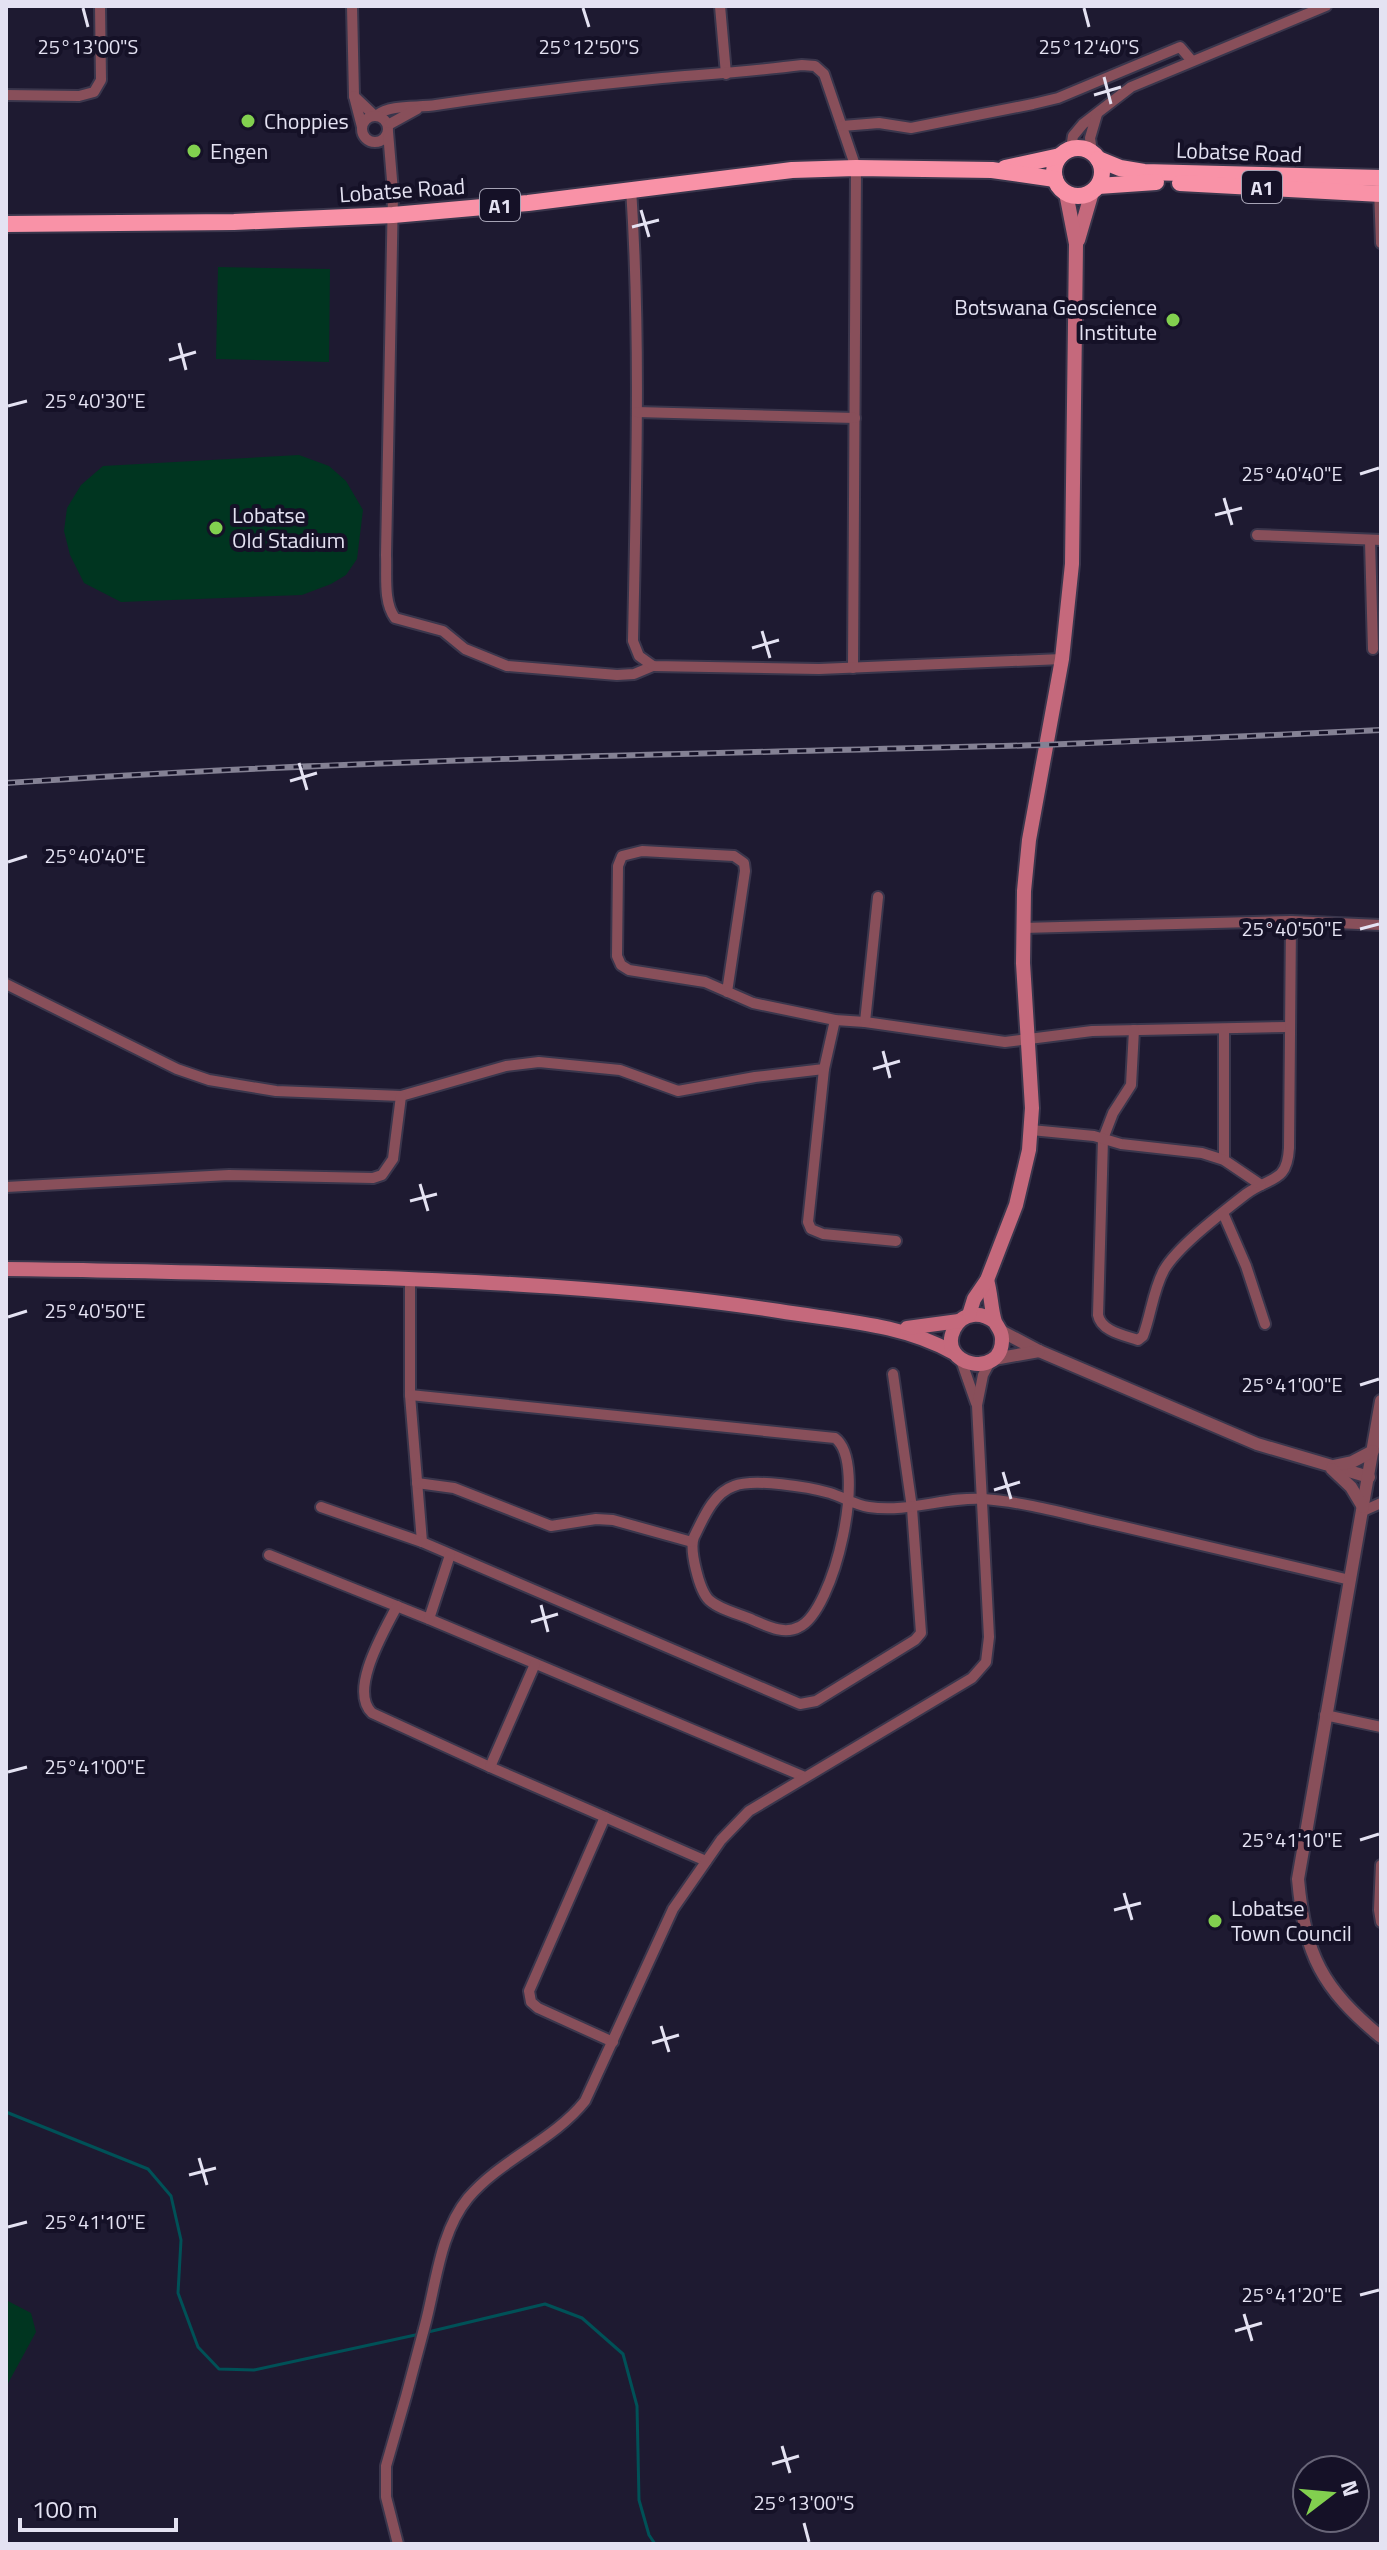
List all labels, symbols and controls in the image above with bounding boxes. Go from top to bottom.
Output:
text: 25°13'00"S [38,31,138,62]
text: 25°12'50"S [539,31,639,62]
text: 25°12'40"S [1039,31,1139,62]
place label: Choppies [264,104,349,138]
marker: Choppies [239,112,257,130]
street label: Lobatse Road [1175,133,1303,171]
place label: Engen [210,134,268,168]
marker: Engen [185,142,203,160]
street label: Lobatse Road [338,169,466,211]
road number: A1 [1242,171,1282,203]
road number: A1 [480,189,520,221]
place label: Botswana Geoscience Institute [954,290,1157,349]
marker: Botswana Geoscience Institute [1164,311,1182,329]
text: 25°40'30"E [44,385,146,416]
text: 25°40'40"E [1241,458,1343,489]
place label: Lobatse Old Stadium [232,498,345,557]
marker: Lobatse Old Stadium [207,519,225,537]
text: 25°40'40"E [44,840,146,871]
text: 25°40'50"E [1241,913,1343,944]
text: 25°40'50"E [44,1295,146,1326]
text: 25°41'00"E [1241,1369,1343,1400]
text: 25°41'00"E [44,1751,146,1782]
text: 25°41'10"E [1241,1824,1343,1855]
place label: Lobatse Town Council [1231,1891,1352,1950]
marker: Lobatse Town Council [1206,1912,1224,1930]
text: 25°41'10"E [44,2206,146,2237]
text: 25°41'20"E [1241,2279,1343,2310]
north arrow [1291,2454,1371,2534]
text: N [1332,2476,1369,2501]
scale bar [20,2482,176,2532]
text: 25°13'00"S [754,2487,854,2518]
text: 100 m [32,2491,98,2527]

